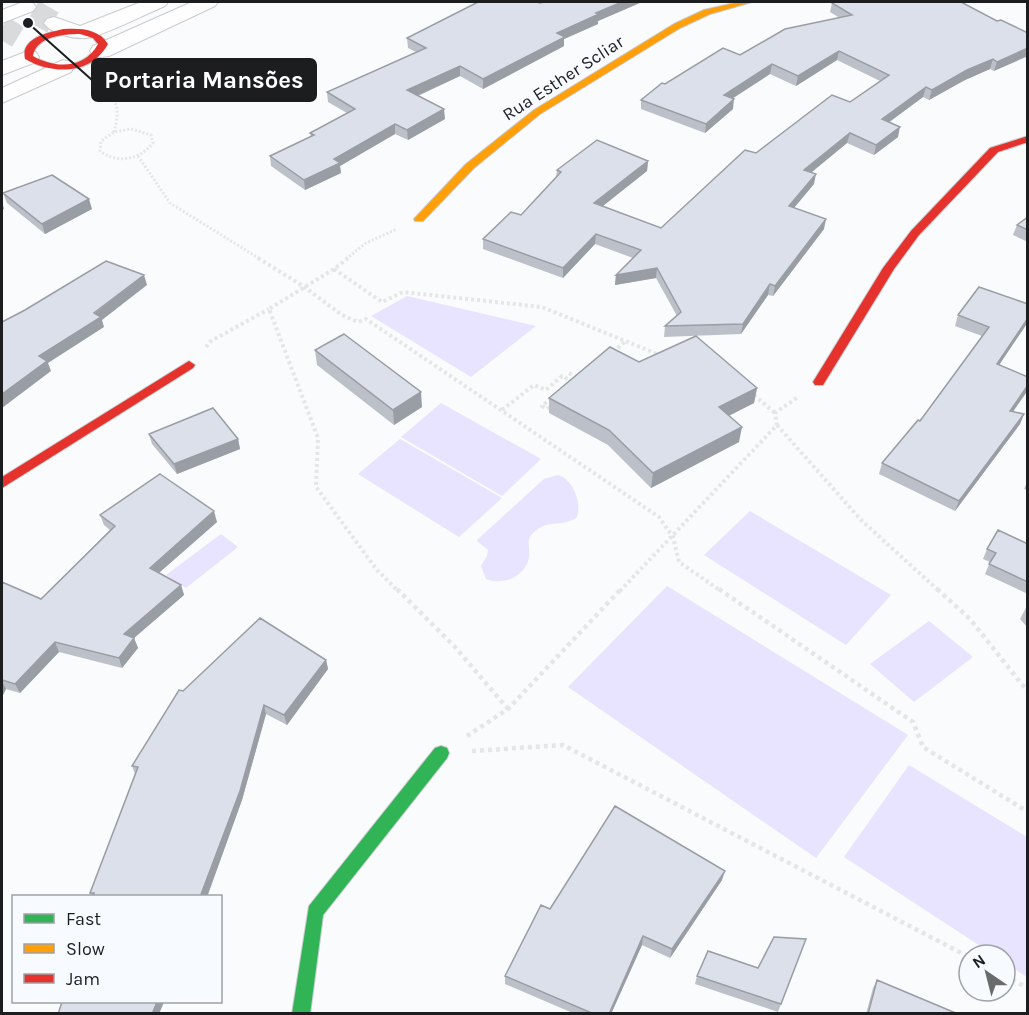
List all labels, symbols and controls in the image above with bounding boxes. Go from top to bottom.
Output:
street label: Rua Esther Scliar [498,30,628,125]
callout: Portaria Mansões [92,59,316,101]
text: Portaria Mansões [104,66,304,94]
legend [12,895,222,1003]
text: Fast [66,908,101,930]
text: Slow [66,938,105,960]
north arrow [957,943,1017,1003]
text: N [969,950,989,972]
text: Jam [66,968,100,990]

